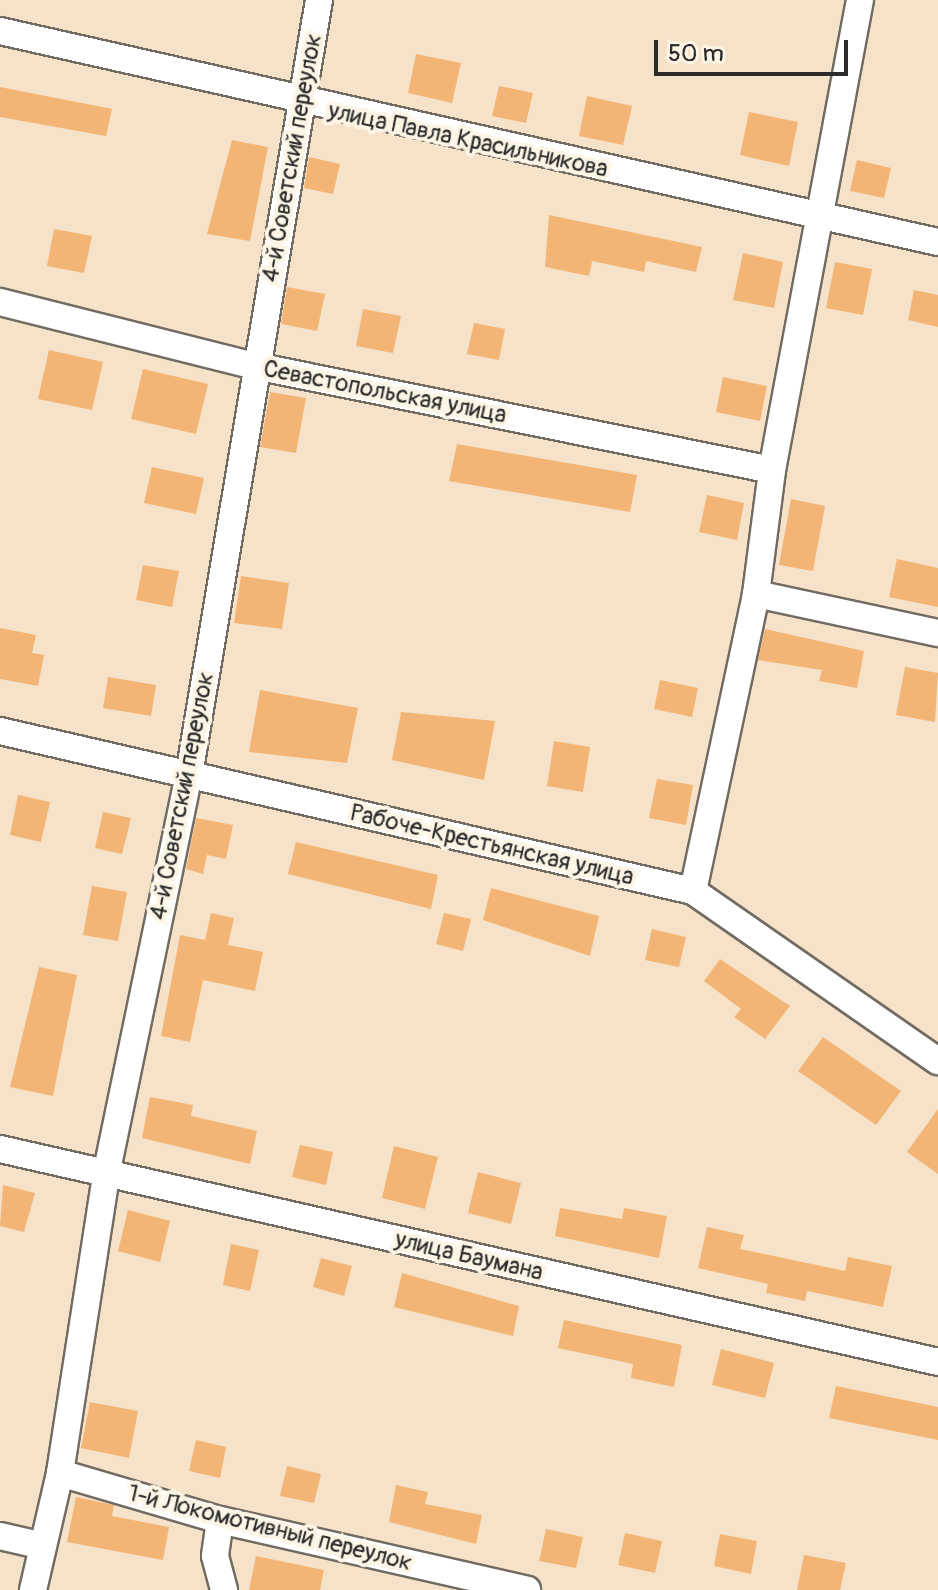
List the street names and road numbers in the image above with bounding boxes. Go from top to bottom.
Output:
street label: 4-й Советский переулок [256,32,328,284]
street label: улица Павла Красильникова [326,96,610,184]
street label: Севастопольская улица [261,354,509,430]
street label: 4-й Советский переулок [144,670,220,922]
street label: Рабоче-Крестьянская улица [347,798,637,892]
street label: улица Баумана [392,1225,546,1287]
street label: 1-й Локомотивный переулок [125,1479,415,1577]

